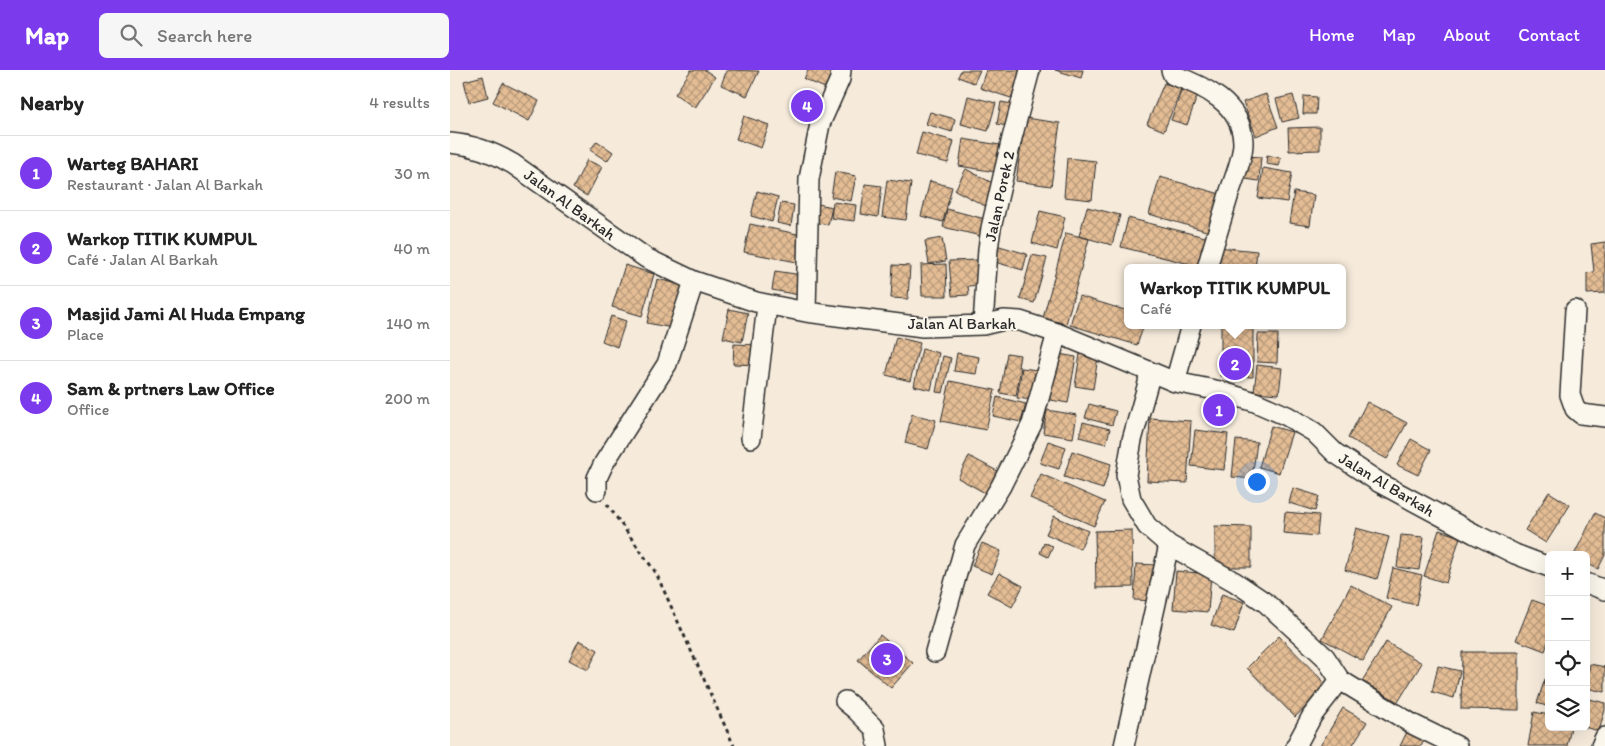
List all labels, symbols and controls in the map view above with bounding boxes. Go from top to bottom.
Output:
search box [99,13,449,58]
text: Map [25,21,69,50]
icon: search [117,21,145,49]
text: Search here [157,24,252,47]
text: Home [1309,24,1355,46]
text: Map [1383,24,1416,46]
text: About [1444,24,1490,46]
text: Contact [1518,24,1580,46]
pin: 4 [791,87,823,125]
text: Nearby [20,90,84,115]
text: 4 results [369,93,430,112]
street label: Jalan Porek 2 [981,149,1018,243]
text: Warteg BAHARI [67,152,199,175]
text: 1 [32,164,40,183]
text: 30 m [394,164,430,183]
street label: Jalan Al Barkah [520,165,619,244]
text: Restaurant · Jalan Al Barkah [67,175,263,194]
text: Warkop TITIK KUMPUL [67,227,257,250]
text: 2 [32,239,40,258]
text: 40 m [393,239,430,258]
text: Café · Jalan Al Barkah [67,250,218,269]
popup [1124,264,1346,329]
text: Warkop TITIK KUMPUL [1140,276,1330,299]
text: Café [1140,299,1172,318]
text: Masjid Jami Al Huda Empang [67,302,305,325]
text: 3 [32,314,40,333]
text: 140 m [386,314,430,333]
street label: Jalan Al Barkah [908,314,1017,333]
text: Place [67,325,104,344]
pin: 2 [1219,345,1251,383]
text: Sam & prtners Law Office [67,377,275,400]
text: 4 [31,389,41,408]
text: 200 m [385,389,430,408]
pin: 1 [1203,391,1235,429]
text: Office [67,400,109,419]
street label: Jalan Al Barkah [1335,448,1438,521]
your location [1244,469,1270,495]
map controls [1545,551,1590,731]
button: + [1545,551,1590,596]
button: − [1545,596,1590,641]
pin: 3 [871,640,903,678]
button: locate [1545,641,1590,686]
button: layers [1545,686,1590,731]

